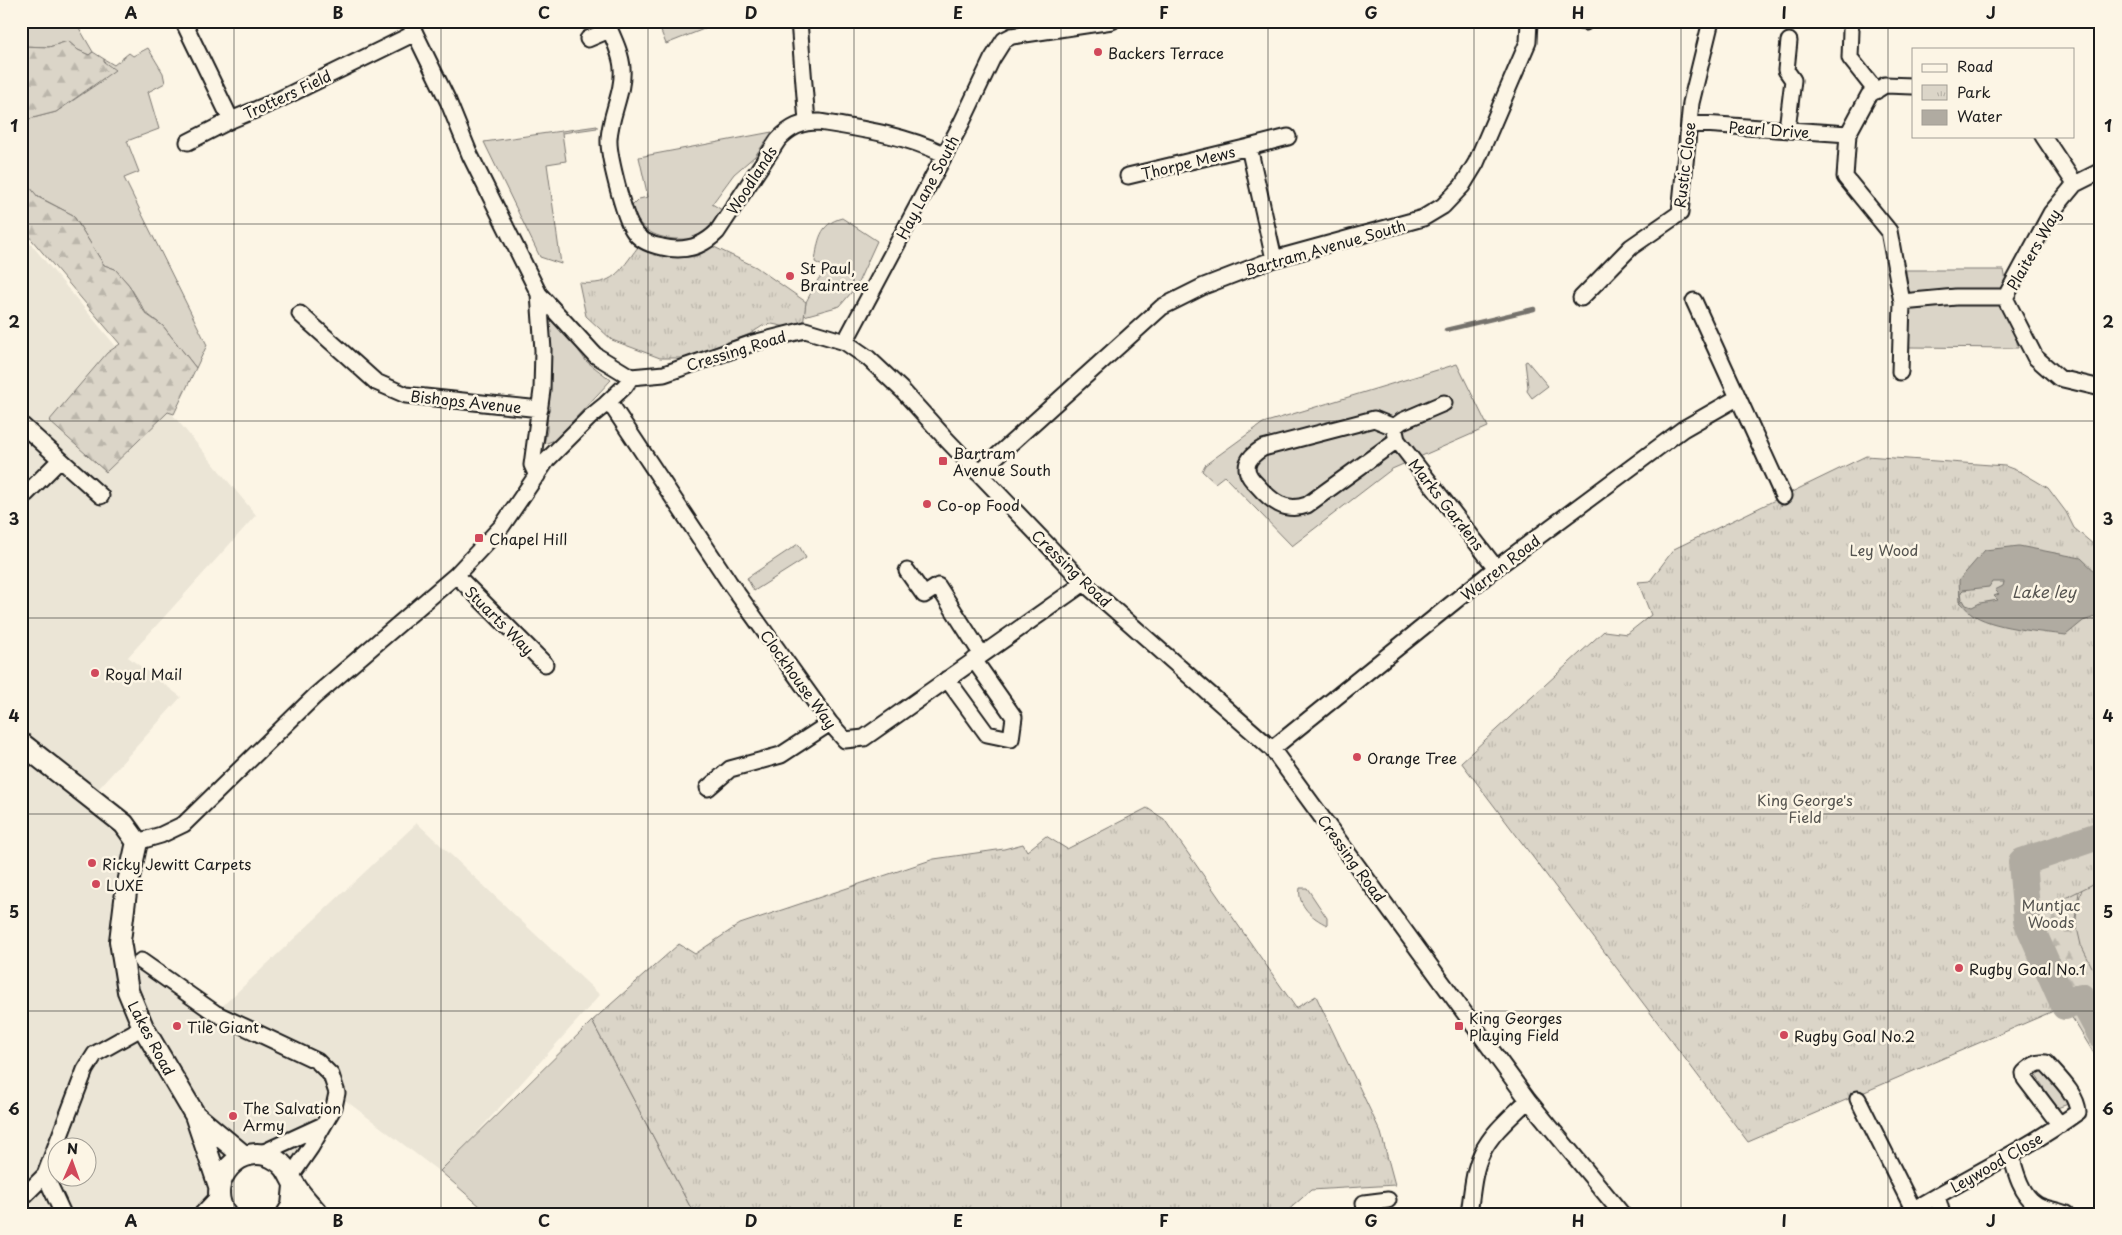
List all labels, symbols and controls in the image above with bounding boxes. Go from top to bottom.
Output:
text: A [125,0,138,24]
text: B [333,0,344,24]
text: C [538,0,550,24]
text: D [745,0,757,24]
text: E [953,0,963,24]
text: F [1159,0,1169,24]
text: G [1364,0,1378,24]
text: H [1572,0,1584,24]
text: I [1781,0,1787,24]
text: J [1986,0,1996,24]
place label: Backers Terrace [1108,41,1224,64]
marker: Backers Terrace [1092,46,1104,58]
legend [1912,48,2074,138]
text: Road [1957,54,1993,77]
street label: Trotters Field [239,64,335,124]
text: Park [1957,80,1991,103]
text: Water [1957,104,2002,127]
text: 1 [10,113,18,137]
text: 1 [2104,113,2112,137]
street label: Pearl Drive [1728,115,1810,143]
street label: Rustic Close [1667,121,1701,209]
street label: Hay Lane South [890,131,964,243]
street label: Thorpe Mews [1139,139,1237,185]
street label: Woodlands [720,141,782,219]
street label: Plaiters Way [2000,204,2066,294]
street label: Bartram Avenue South [1242,213,1408,281]
place label: St Paul, Braintree [800,256,869,296]
marker: St Paul, Braintree [784,270,796,282]
text: 2 [8,309,20,333]
text: 2 [2102,309,2114,333]
street label: Cressing Road [683,324,789,376]
street label: Bishops Avenue [409,384,523,418]
place label: Bartram Avenue South [953,441,1051,481]
street label: Marks Gardens [1404,453,1490,555]
marker: Bartram Avenue South [937,455,949,467]
place label: Co-op Food [937,493,1020,516]
marker: Co-op Food [921,498,933,510]
text: 3 [9,506,19,530]
text: 3 [2103,506,2113,530]
street label: Cressing Road [1027,524,1117,612]
place label: Chapel Hill [489,527,567,550]
street label: Warren Road [1455,529,1545,605]
marker: Chapel Hill [473,532,485,544]
park label: Ley Wood [1850,538,1918,561]
water label: Lake ley [2012,579,2078,603]
street label: Stuarts Way [460,580,540,660]
street label: Clockhouse Way [755,625,843,733]
place label: Royal Mail [105,662,182,685]
marker: Royal Mail [89,667,101,679]
text: 4 [9,703,20,727]
text: 4 [2103,703,2114,727]
place label: Orange Tree [1367,746,1457,769]
marker: Orange Tree [1351,751,1363,763]
park label: King George's Field [1757,788,1853,828]
street label: Cressing Road [1312,809,1392,907]
place label: Ricky Jewitt Carpets [102,852,251,875]
marker: Ricky Jewitt Carpets [86,857,98,869]
place label: LUXE [106,873,144,896]
marker: LUXE [90,878,102,890]
park label: Muntjac Woods [2022,893,2080,933]
text: 5 [9,899,19,923]
text: 5 [2103,899,2113,923]
place label: Rugby Goal No.1 [1969,957,2086,980]
marker: Rugby Goal No.1 [1953,962,1965,974]
street label: Lakes Road [123,997,181,1079]
place label: King Georges Playing Field [1469,1006,1562,1046]
place label: Tile Giant [187,1015,259,1038]
marker: Tile Giant [171,1020,183,1032]
marker: King Georges Playing Field [1453,1020,1465,1032]
place label: Rugby Goal No.2 [1794,1024,1915,1047]
marker: Rugby Goal No.2 [1778,1029,1790,1041]
text: 6 [8,1096,20,1120]
place label: The Salvation Army [243,1096,341,1136]
text: 6 [2102,1096,2114,1120]
marker: The Salvation Army [227,1110,239,1122]
street label: Leywood Close [1946,1126,2047,1198]
north arrow [48,1138,98,1188]
text: N [67,1138,78,1159]
text: A [125,1208,138,1232]
text: B [333,1208,344,1232]
text: C [538,1208,550,1232]
text: D [745,1208,757,1232]
text: E [953,1208,963,1232]
text: F [1159,1208,1169,1232]
text: G [1364,1208,1378,1232]
text: H [1572,1208,1584,1232]
text: I [1781,1208,1787,1232]
text: J [1986,1208,1996,1232]

